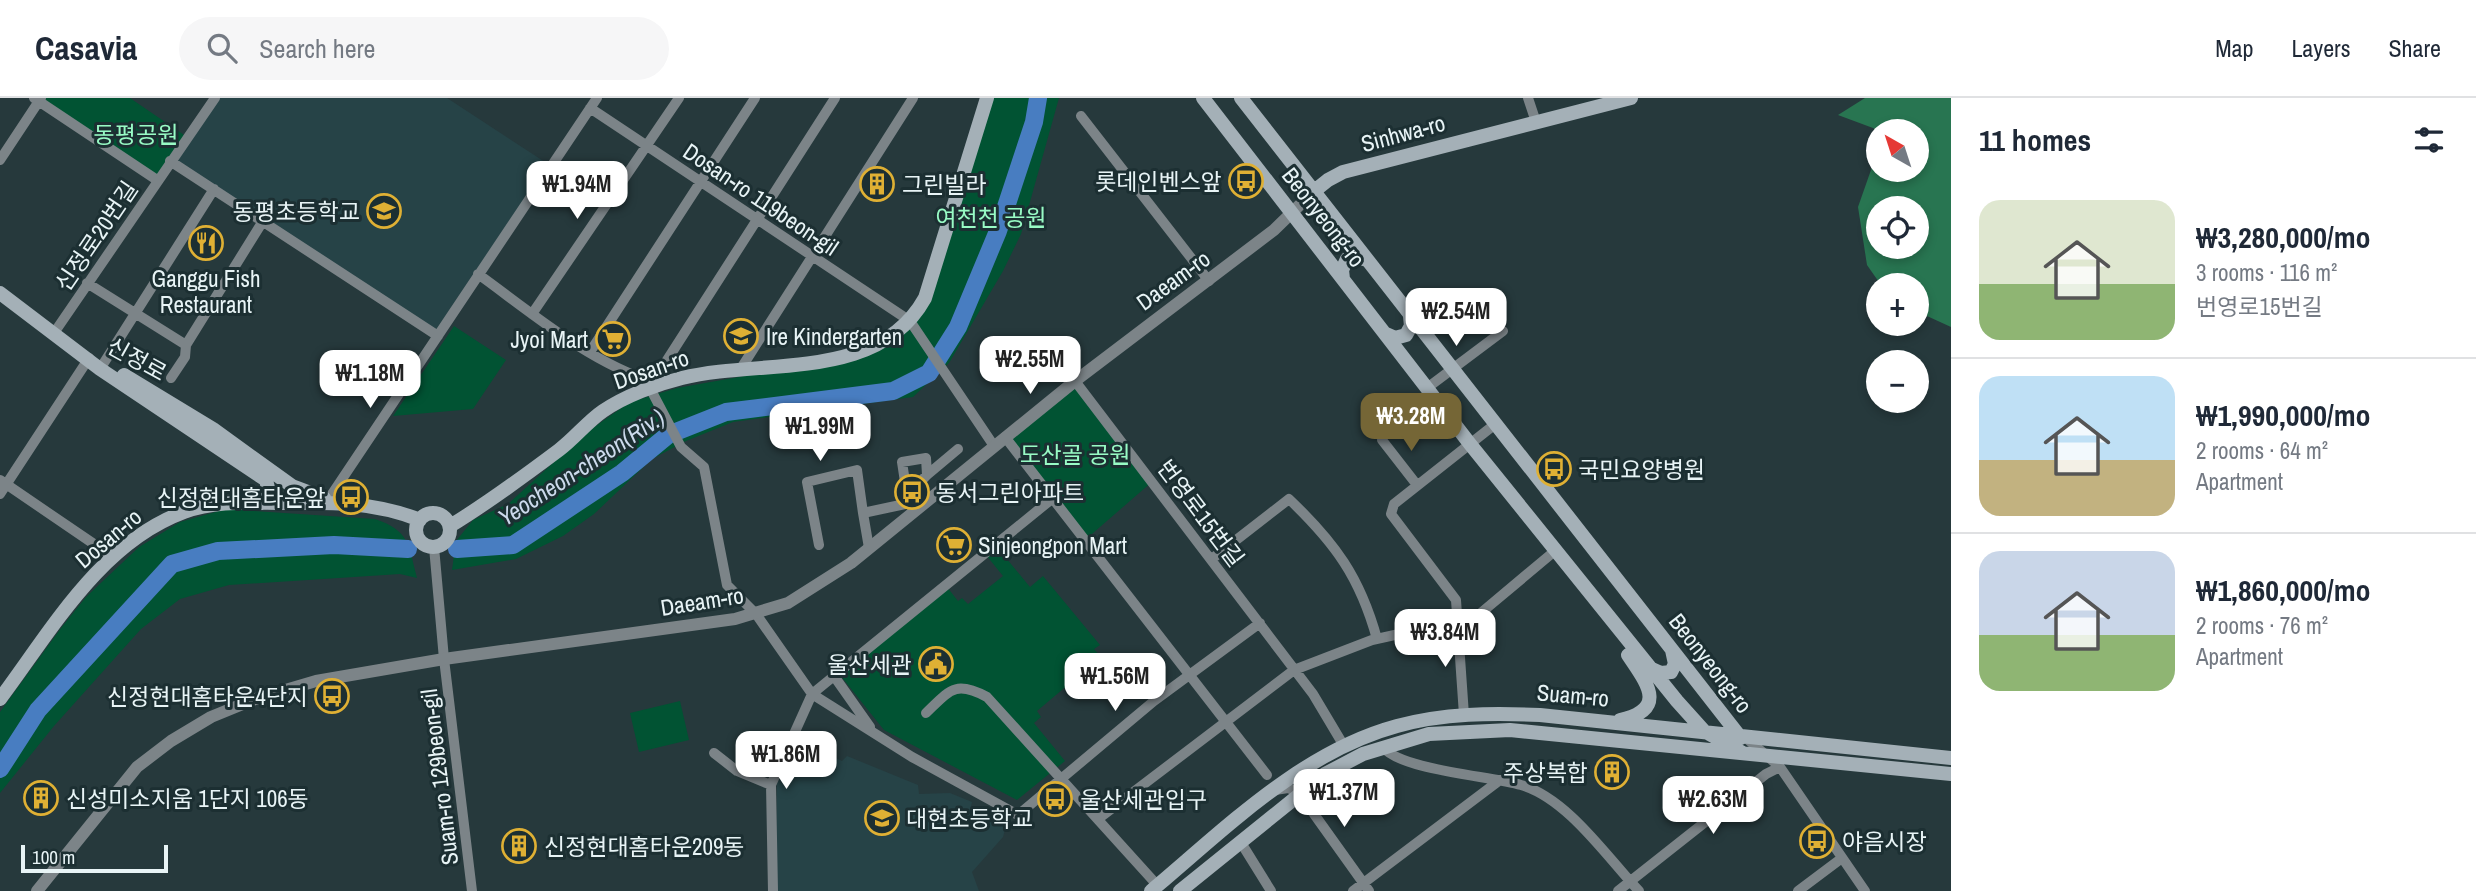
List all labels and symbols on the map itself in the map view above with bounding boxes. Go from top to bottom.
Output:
street label: Sinhwa-ro [1357,107,1449,159]
park label: 동평공원 [94,119,178,150]
north arrow [1866,119,1928,182]
street label: Dosan-ro 119beon-gil [677,136,845,262]
street label: Beonyeong-ro [1275,161,1373,273]
pin: ₩1.94M [520,162,634,221]
bus stop icon: 롯데인벤스앞 [1227,162,1265,200]
building icon: 그린빌라 [858,165,896,203]
place label: 롯데인벤스앞 [1095,166,1222,197]
place label: 그린빌라 [902,169,987,200]
street label: 신정로20번길 [48,175,144,297]
school or university icon: 동평초등학교 [365,192,403,230]
place label: 동평초등학교 [233,196,360,227]
park label: 여천천 공원 [935,202,1047,233]
restaurant icon: Ganggu Fish Restaurant [187,224,225,262]
street label: Daeam-ro [1130,243,1216,317]
place label: Ganggu Fish Restaurant [151,263,261,320]
pin: ₩2.54M [1399,288,1513,348]
school or university icon: Ire Kindergarten [722,317,760,355]
supermarket icon: Jyoi Mart [594,320,632,358]
place label: Ire Kindergarten [766,321,902,352]
place label: Jyoi Mart [510,324,588,355]
street label: 신정로 [102,330,172,388]
pin: ₩2.55M [973,336,1087,396]
street label: Dosan-ro [609,342,693,396]
pin: ₩1.18M [313,350,427,410]
pin: ₩3.28M [1354,394,1468,453]
water label: Yeocheon-cheon(Riv.) [491,401,671,533]
pin: ₩1.99M [763,404,877,463]
park label: 도산골 공원 [1019,439,1131,470]
bus stop icon: 국민요양병원 [1535,450,1573,488]
street label: 번영로15번길 [1150,453,1252,573]
place label: 국민요양병원 [1578,454,1705,485]
bus stop icon: 동서그린아파트 [893,473,931,511]
place label: 동서그린아파트 [936,477,1084,508]
bus stop icon: 신정현대홈타운앞 [332,478,370,516]
place label: 신정현대홈타운앞 [157,482,326,513]
street label: Dosan-ro [68,501,148,575]
supermarket icon: Sinjeongpon Mart [935,526,973,564]
place label: Sinjeongpon Mart [978,530,1127,561]
street label: Daeam-ro [658,579,746,623]
street label: Beonyeong-ro [1662,607,1760,719]
pin: ₩3.84M [1388,610,1502,669]
public building icon: 울산세관 [917,645,955,683]
place label: 울산세관 [827,649,912,680]
pin: ₩1.56M [1058,654,1172,713]
street label: Suam-ro [1536,676,1610,714]
bus stop icon: 신정현대홈타운4단지 [313,677,351,715]
place label: 신정현대홈타운4단지 [107,681,308,712]
street label: Suam-ro 129beon-gil [413,687,465,867]
pin: ₩1.86M [729,732,843,791]
building icon: 주상복합 [1593,753,1631,791]
place label: 주상복합 [1503,757,1588,788]
pin: ₩1.37M [1287,770,1401,829]
pin: ₩2.63M [1656,776,1770,836]
building icon: 신성미소지움 1단지 106동 [22,779,60,817]
bus stop icon: 울산세관입구 [1036,780,1074,818]
place label: 신성미소지움 1단지 106동 [66,783,309,814]
place label: 울산세관입구 [1080,784,1207,815]
school or university icon: 대현초등학교 [863,799,901,837]
place label: 대현초등학교 [906,803,1033,834]
bus stop icon: 야음시장 [1798,822,1836,860]
place label: 야음시장 [1842,826,1927,857]
building icon: 신정현대홈타운209동 [500,827,538,865]
place label: 신정현대홈타운209동 [544,831,745,862]
scale bar [21,842,168,874]

